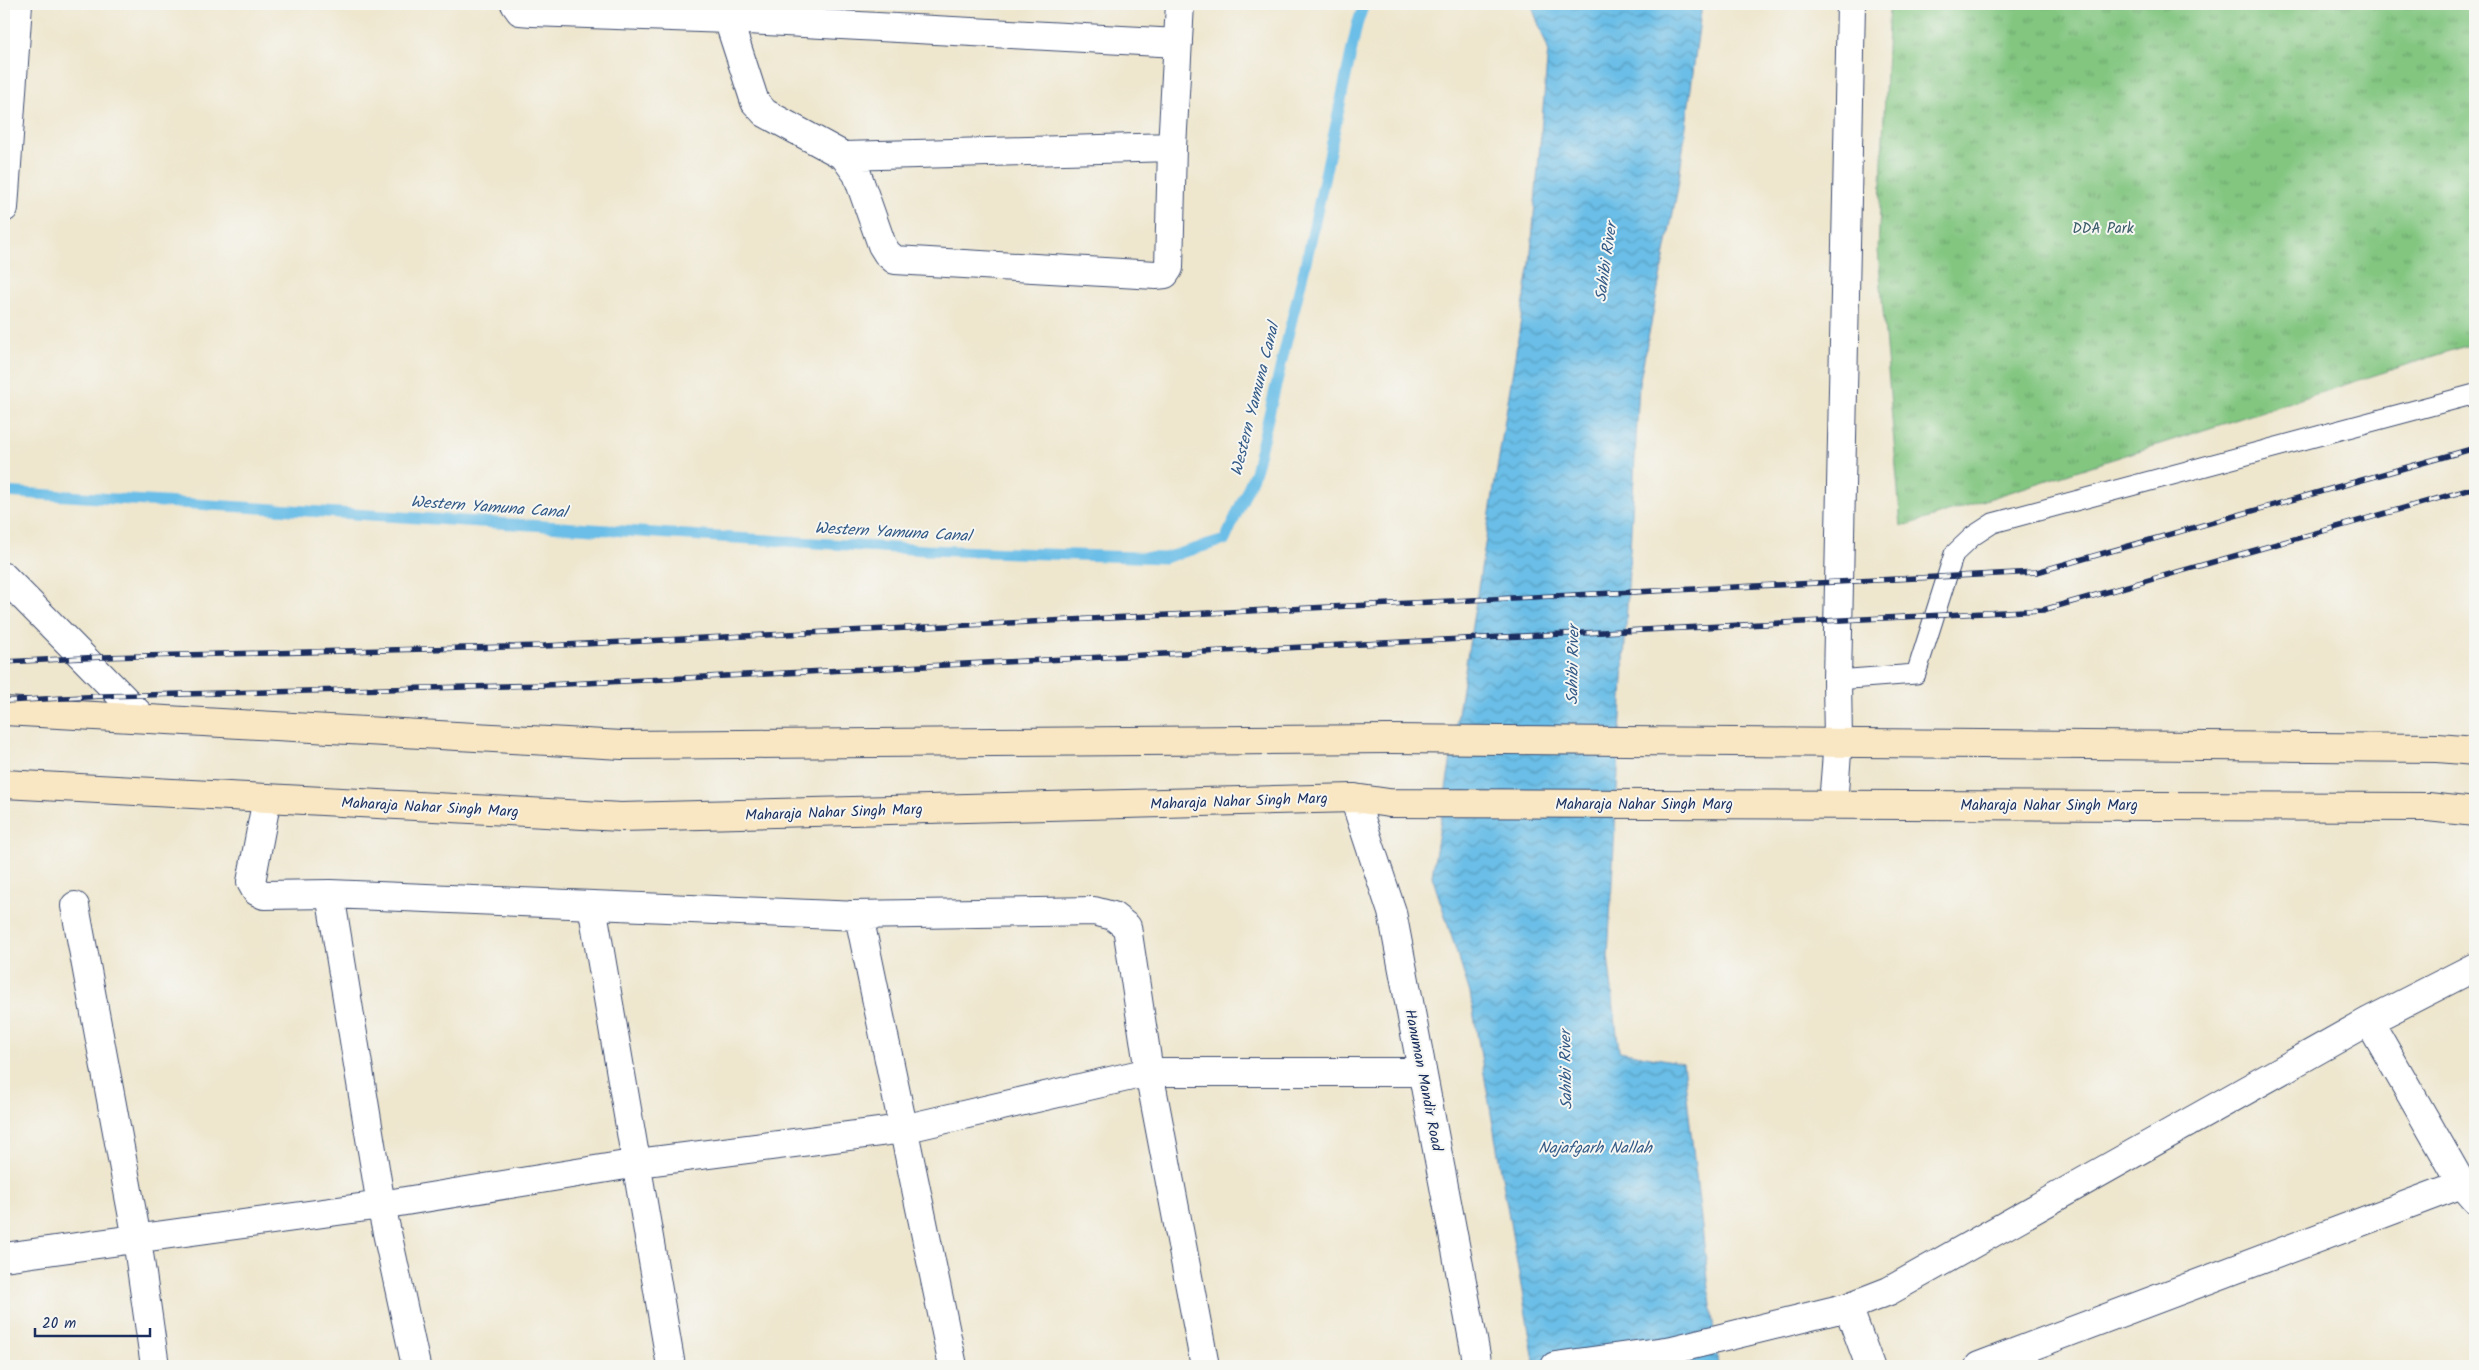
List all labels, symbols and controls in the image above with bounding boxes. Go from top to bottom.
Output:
water label: Sahibi River [1589,217,1625,303]
park label: DDA Park [2072,217,2135,241]
water label: Western Yamuna Canal [1224,317,1287,478]
water label: Western Yamuna Canal [410,490,571,526]
water label: Western Yamuna Canal [814,516,975,549]
water label: Sahibi River [1560,621,1587,705]
street label: Maharaja Nahar Singh Marg [1150,787,1328,817]
street label: Maharaja Nahar Singh Marg [341,791,519,825]
street label: Maharaja Nahar Singh Marg [1555,793,1733,817]
street label: Maharaja Nahar Singh Marg [1960,794,2138,818]
street label: Maharaja Nahar Singh Marg [745,798,923,828]
street label: Hanuman Mandir Road [1397,1007,1449,1154]
water label: Sahibi River [1553,1026,1580,1110]
water label: Najafgarh Nallah [1538,1136,1653,1161]
scale bar [35,1305,150,1337]
text: 20 m [42,1312,76,1336]

